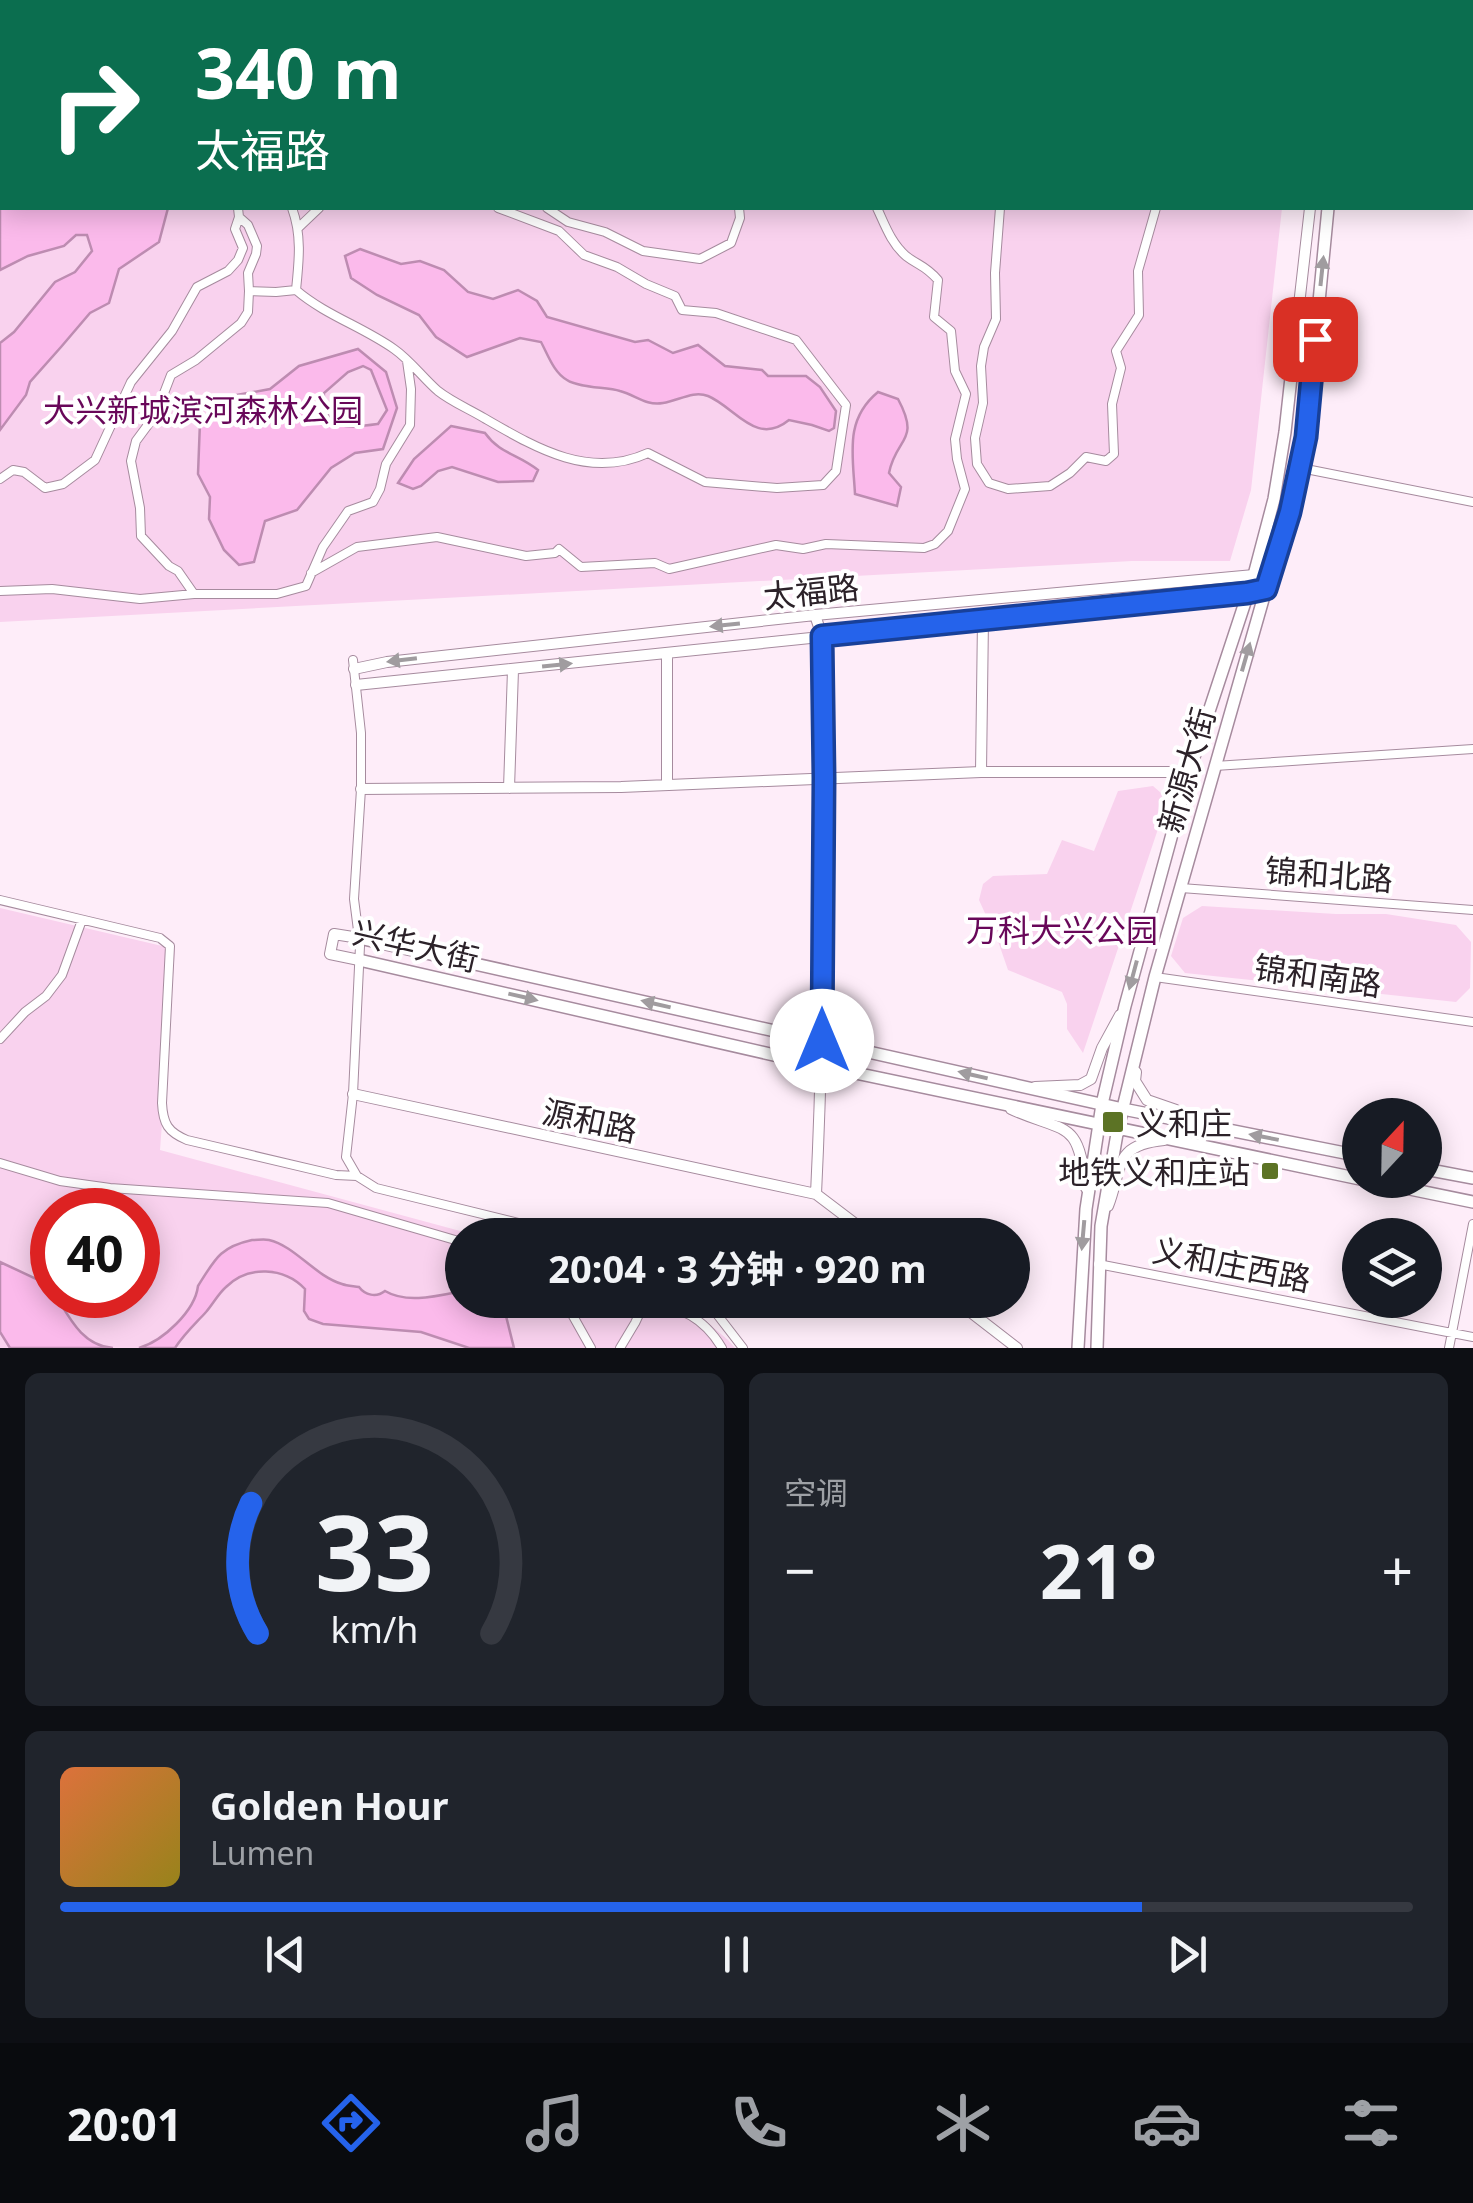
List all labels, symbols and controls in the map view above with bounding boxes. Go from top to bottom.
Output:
text: 340 m [195,24,402,120]
icon: right [30,40,160,170]
text: 太福路 [195,119,330,180]
one-way arrow [1314,255,1330,287]
pin [1273,297,1358,382]
icon: arrive [1288,312,1343,367]
park label: 大兴新城滨河森林公园 [43,388,363,431]
street label: 太福路 [761,565,861,617]
one-way arrow [709,617,741,633]
one-way arrow [1239,641,1255,672]
one-way arrow [386,652,418,668]
one-way arrow [542,657,574,673]
street label: 新源大街 [1148,703,1224,837]
street label: 锦和北路 [1264,848,1394,900]
park label: 万科大兴公园 [966,908,1158,951]
street label: 兴华大街 [349,910,483,980]
street label: 锦和南路 [1252,945,1384,1005]
one-way arrow [1125,960,1141,991]
position arrow [770,989,874,1093]
one-way arrow [507,990,538,1005]
one-way arrow [640,996,671,1011]
one-way arrow [957,1067,988,1082]
street label: 源和路 [539,1089,641,1151]
north arrow [1342,1098,1442,1198]
map controls [1342,1098,1442,1318]
place label: 义和庄 [1136,1101,1232,1144]
marker: 义和庄 [1100,1109,1126,1135]
one-way arrow [1249,1129,1280,1145]
place label: 地铁义和庄站 [1058,1150,1250,1193]
marker: 地铁义和庄站 [1259,1160,1281,1182]
speed limit sign: 40 [30,1188,160,1318]
button: layers [1342,1218,1442,1318]
one-way arrow [1075,1220,1091,1252]
street label: 义和庄西路 [1149,1228,1315,1300]
text: 20:04 · 3 分钟 · 920 m [548,1242,927,1294]
text: 空调 [784,1471,848,1514]
text: 33 [315,1480,434,1621]
text: 21° [1040,1519,1157,1621]
text: − [784,1532,815,1607]
text: + [1382,1532,1413,1607]
text: km/h [331,1605,418,1653]
text: Golden Hour [210,1779,448,1831]
text: Lumen [210,1831,314,1874]
icon: previous [258,1927,313,1982]
icon: pause [709,1927,764,1982]
icon: next [1160,1927,1215,1982]
icon: directions [316,2088,386,2158]
icon: music [520,2088,590,2158]
icon: phone [724,2088,794,2158]
icon: climate [928,2088,998,2158]
icon: car [1132,2088,1202,2158]
icon: filters [1336,2088,1406,2158]
text: 20:01 [67,2093,183,2154]

